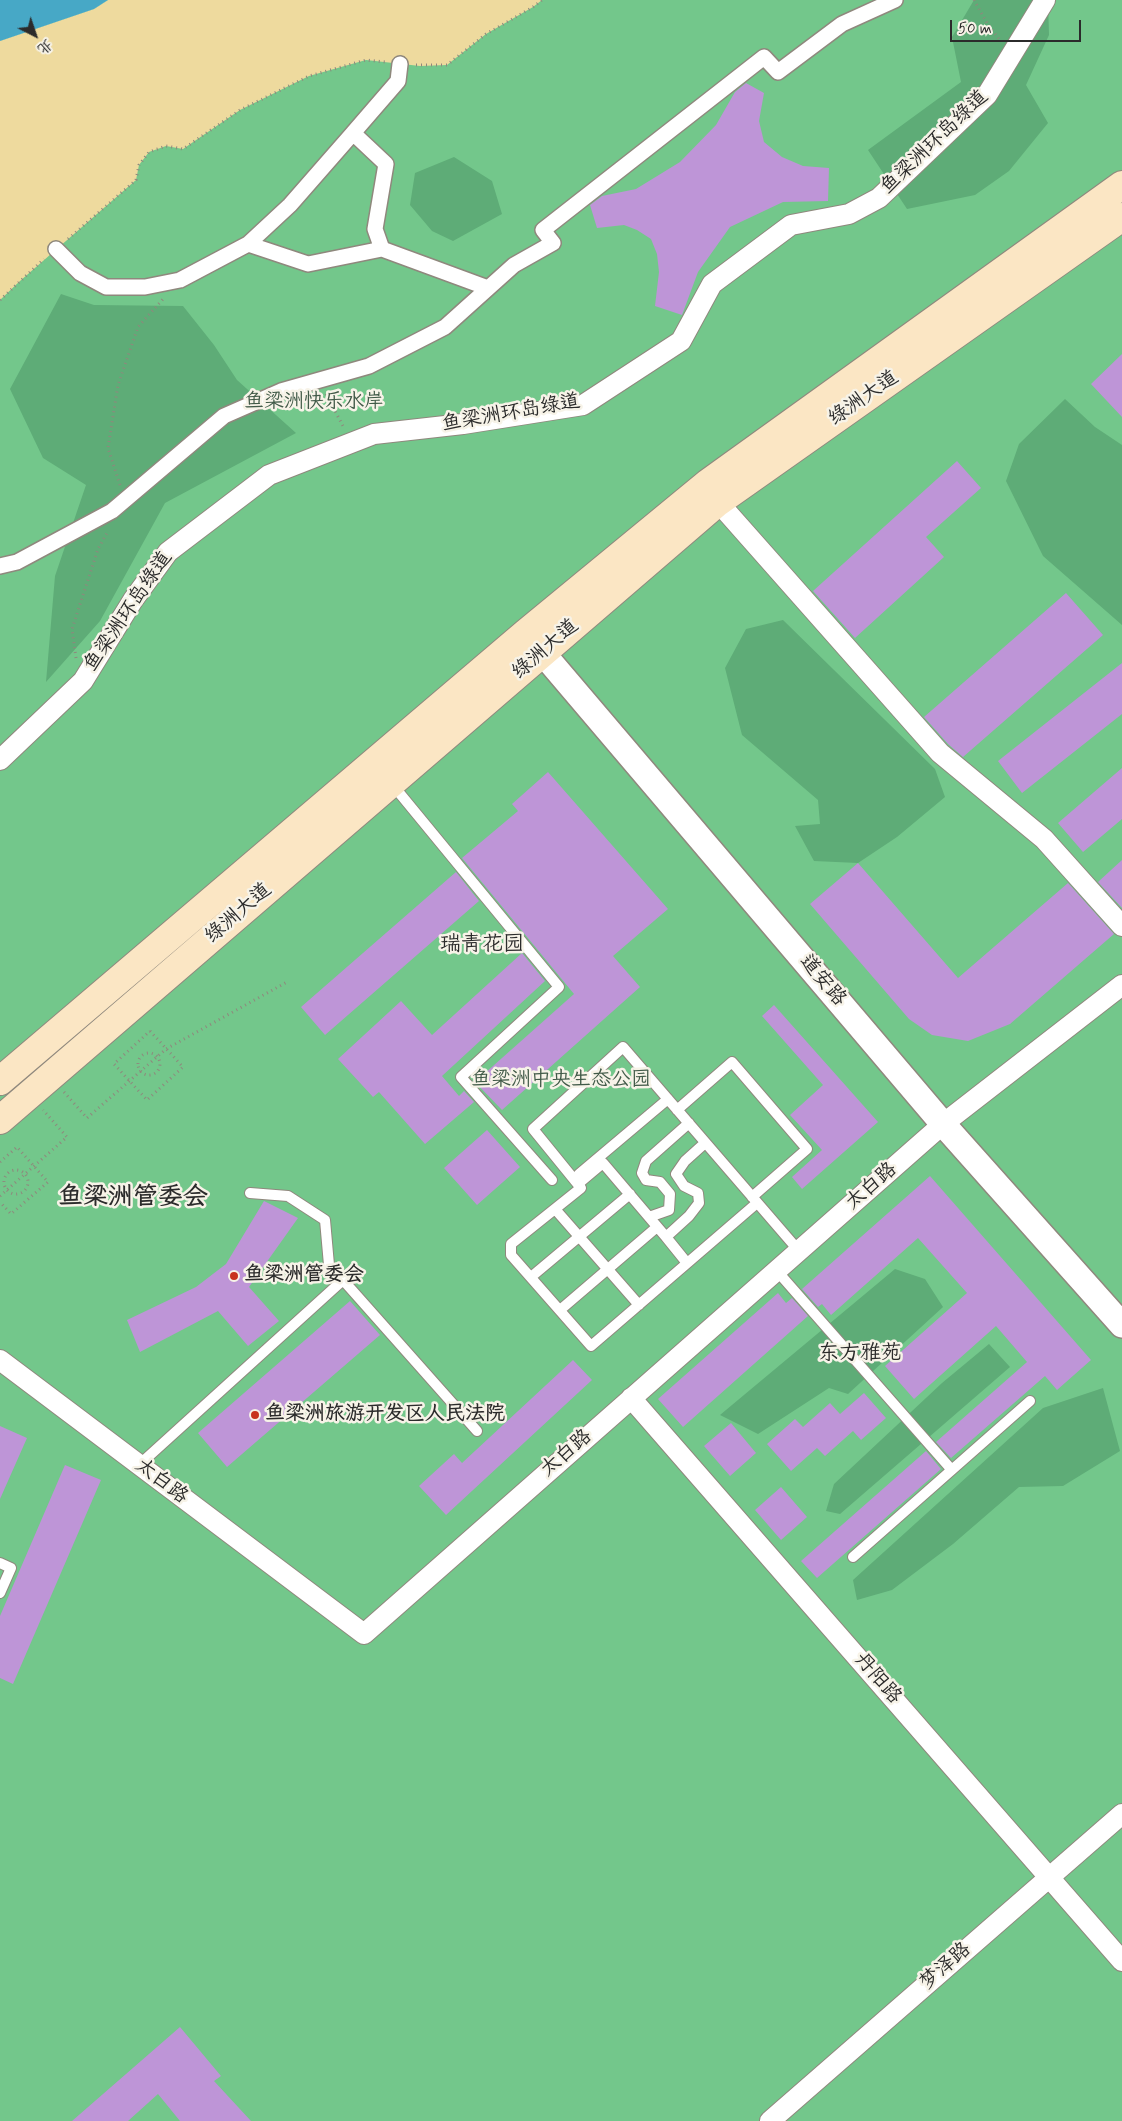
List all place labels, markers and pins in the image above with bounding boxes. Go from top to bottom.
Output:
place label: 鱼梁洲管委会 [244,1264,364,1288]
marker: 鱼梁洲管委会 [228,1270,240,1282]
place label: 鱼梁洲旅游开发区人民法院 [265,1403,505,1427]
marker: 鱼梁洲旅游开发区人民法院 [249,1409,261,1421]

